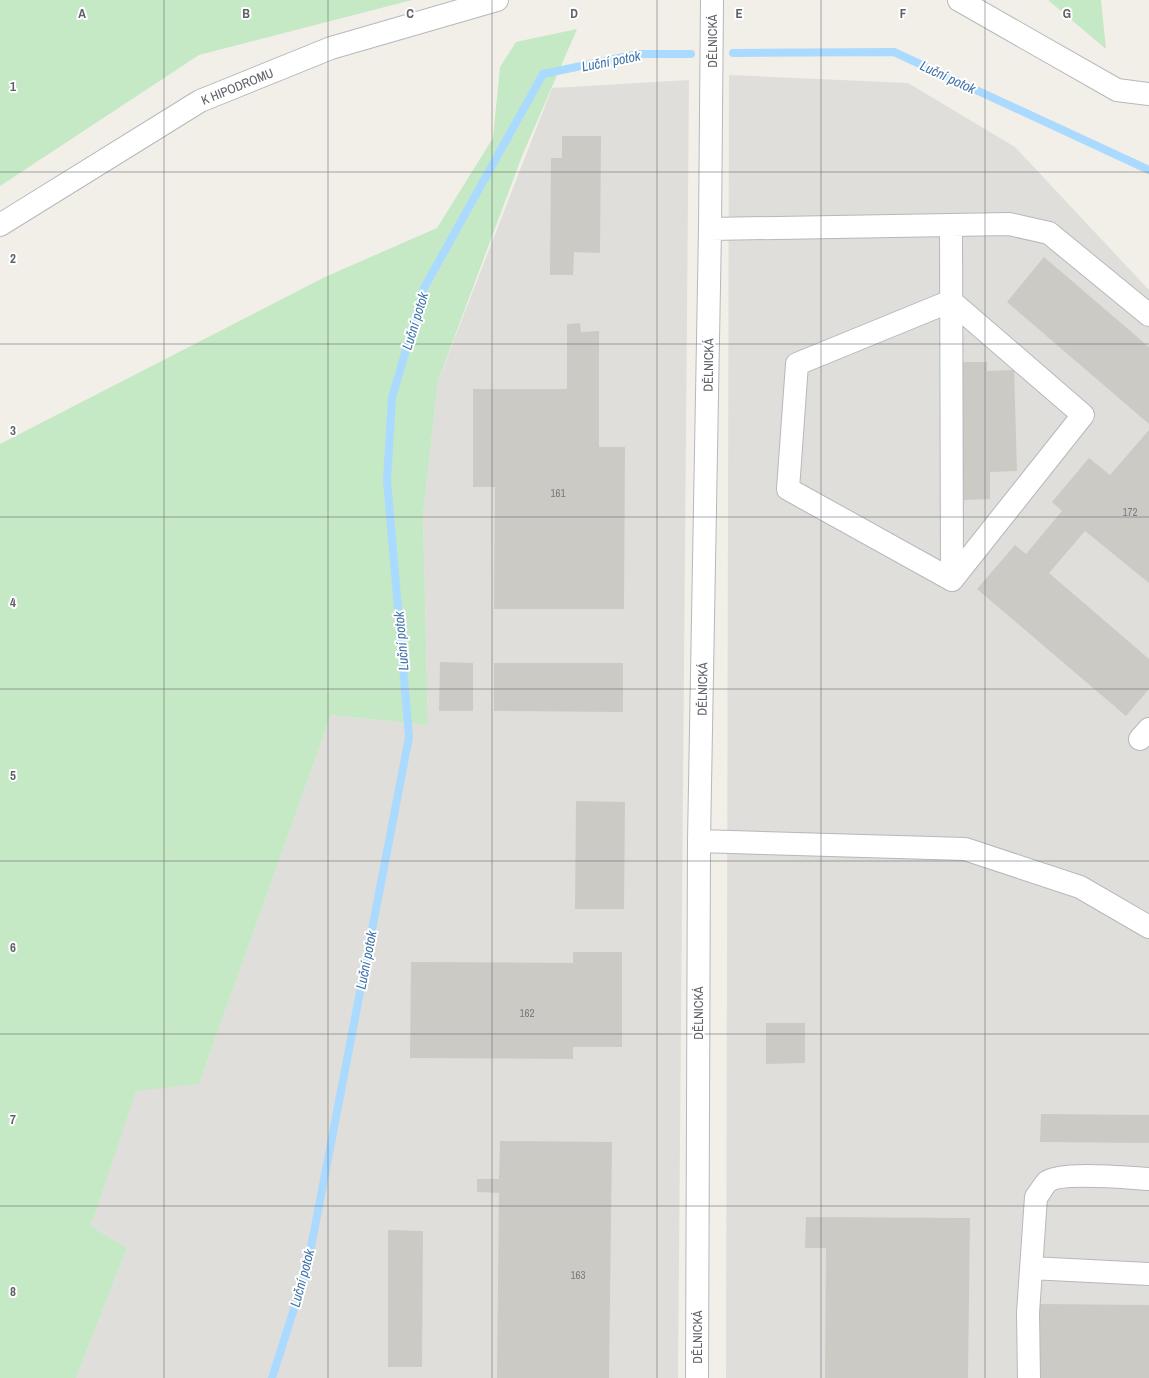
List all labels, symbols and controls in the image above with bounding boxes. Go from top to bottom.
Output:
text: A [78,5,86,22]
text: B [242,5,250,22]
text: C [406,5,414,22]
text: D [570,5,578,22]
text: E [735,5,743,22]
text: F [900,5,907,22]
text: G [1063,5,1071,22]
street label: DĚLNICKÁ [704,13,721,68]
water label: Luční potok [580,46,643,75]
water label: Luční potok [917,56,980,98]
street label: K HIPODROMU [199,64,276,109]
text: 1 [10,78,16,95]
text: 2 [10,250,16,267]
water label: Luční potok [398,289,433,352]
street label: DĚLNICKÁ [700,337,717,392]
text: 3 [10,422,16,439]
house number: 161 [550,486,566,500]
house number: 172 [1122,505,1138,519]
text: 4 [10,594,16,611]
water label: Luční potok [389,609,413,671]
street label: DĚLNICKÁ [694,661,711,716]
text: 5 [10,767,16,784]
water label: Luční potok [352,928,381,991]
text: 6 [10,939,16,956]
street label: DĚLNICKÁ [690,985,707,1040]
house number: 162 [519,1006,535,1020]
text: 7 [10,1111,16,1128]
water label: Luční potok [286,1246,319,1309]
house number: 163 [570,1268,586,1282]
text: 8 [10,1283,16,1300]
street label: DĚLNICKÁ [689,1309,706,1364]

